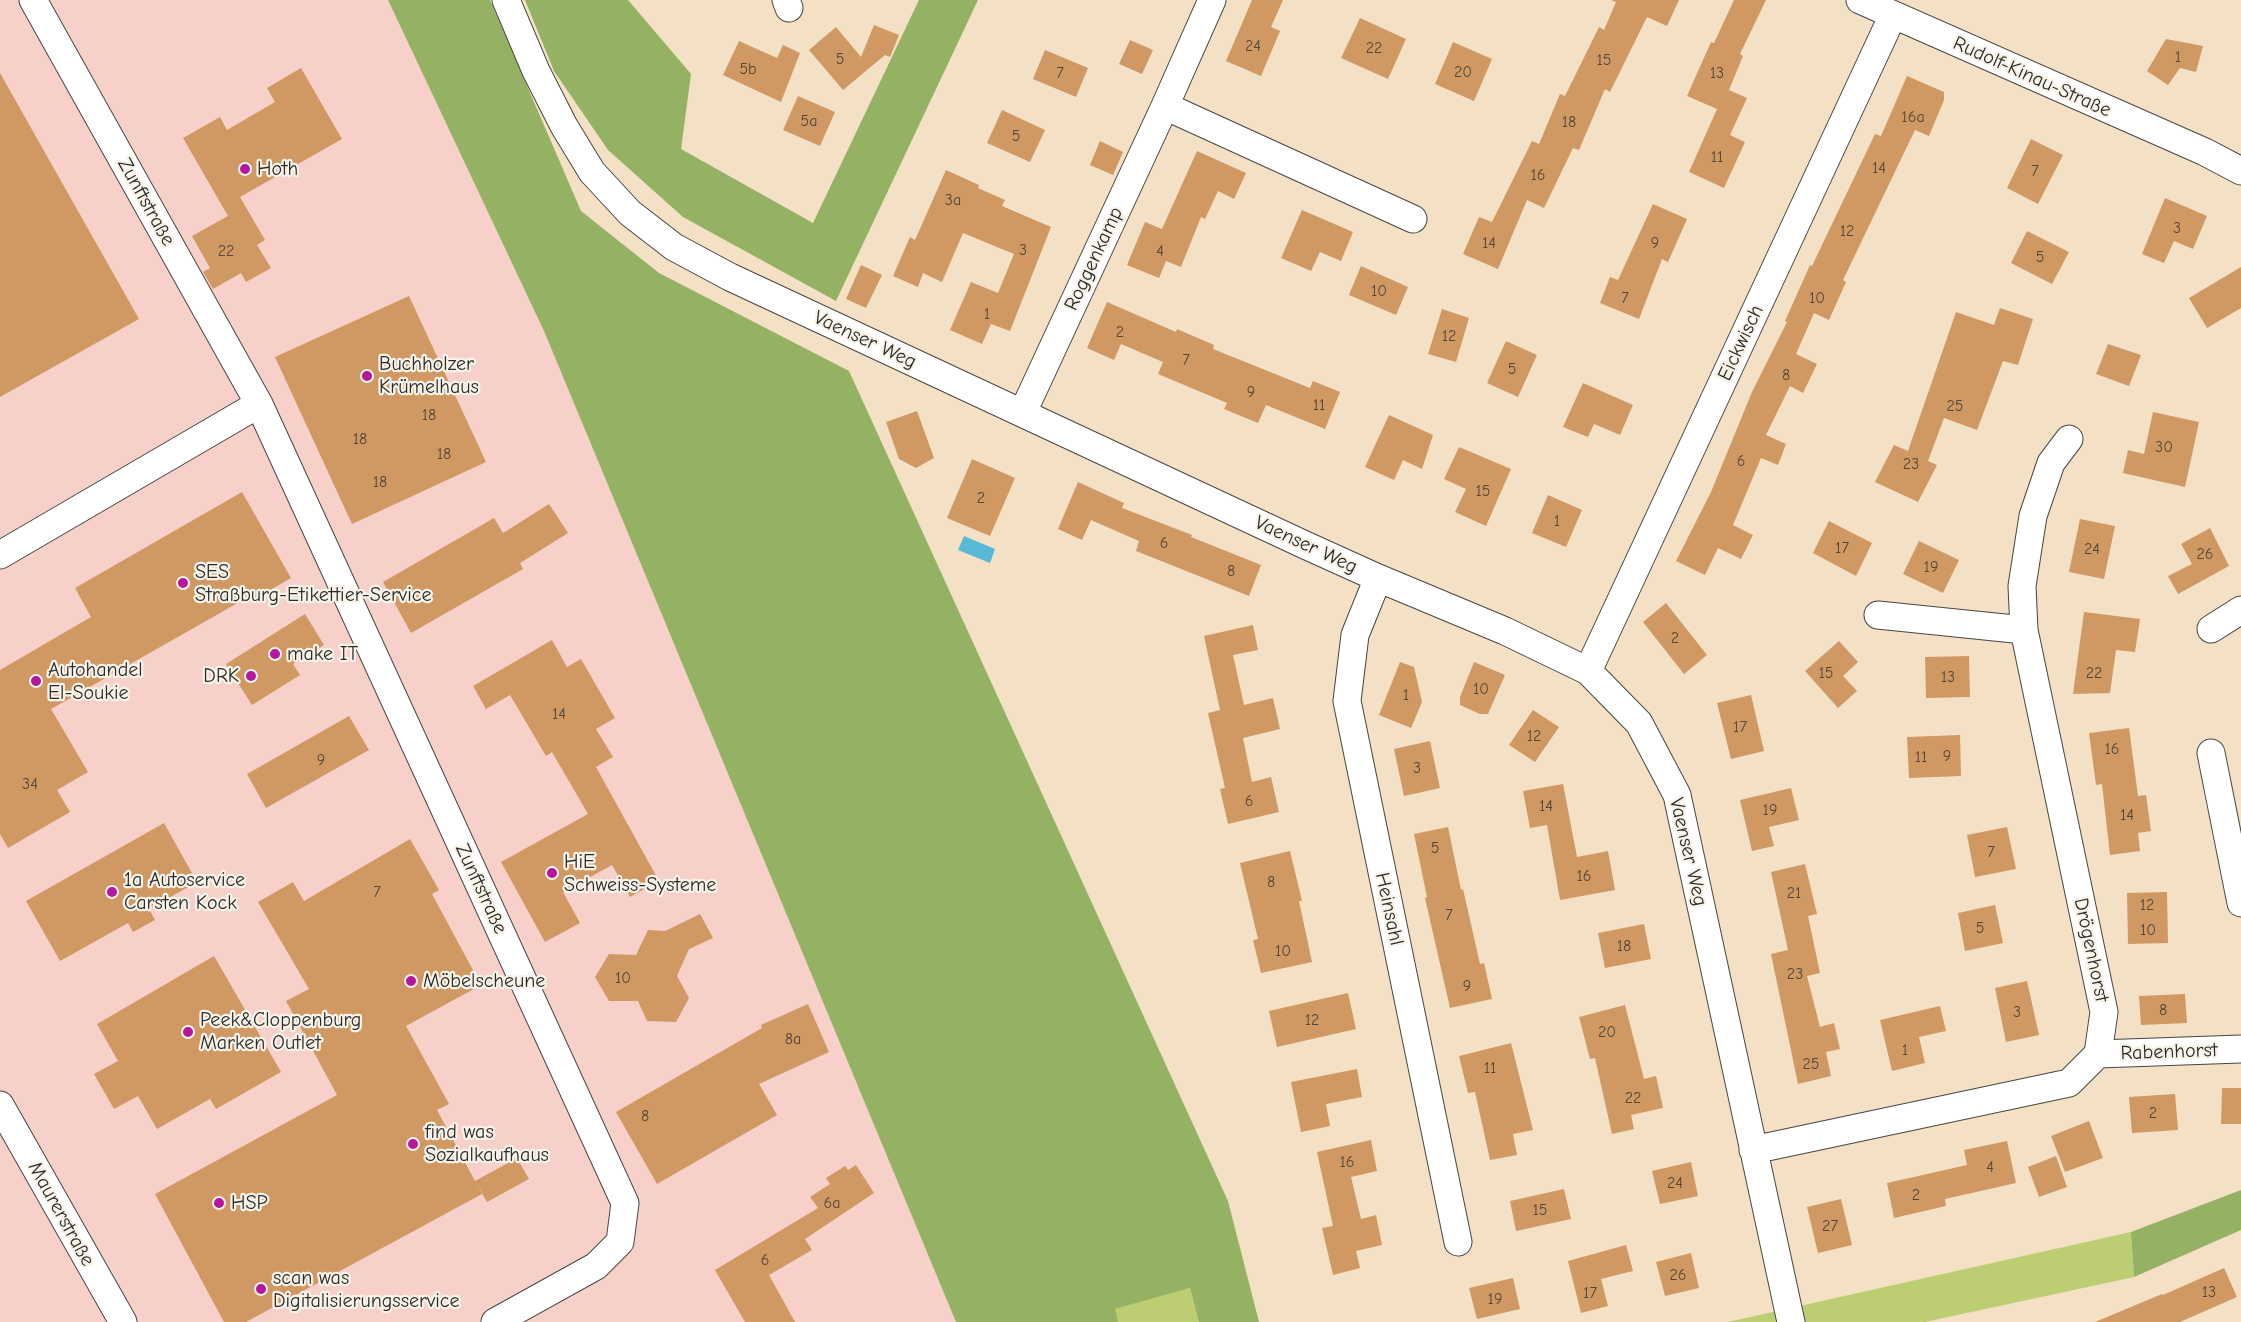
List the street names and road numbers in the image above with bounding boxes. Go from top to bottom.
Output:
street label: Rudolf-Kinau-Straße [1949,31,2115,123]
street label: Zunftstraße [112,154,180,250]
street label: Roggenkamp [1060,204,1128,314]
street label: Eickwisch [1713,301,1769,385]
street label: Vaenser Weg [810,306,920,374]
street label: Vaenser Weg [1251,511,1361,579]
street label: Vaenser Weg [1664,795,1712,909]
street label: Zunftstraße [450,840,512,938]
street label: Heinsahl [1370,870,1408,948]
street label: Drögenhorst [2068,896,2114,1004]
street label: Rabenhorst [2120,1038,2218,1066]
street label: Maurerstraße [23,1158,99,1270]

